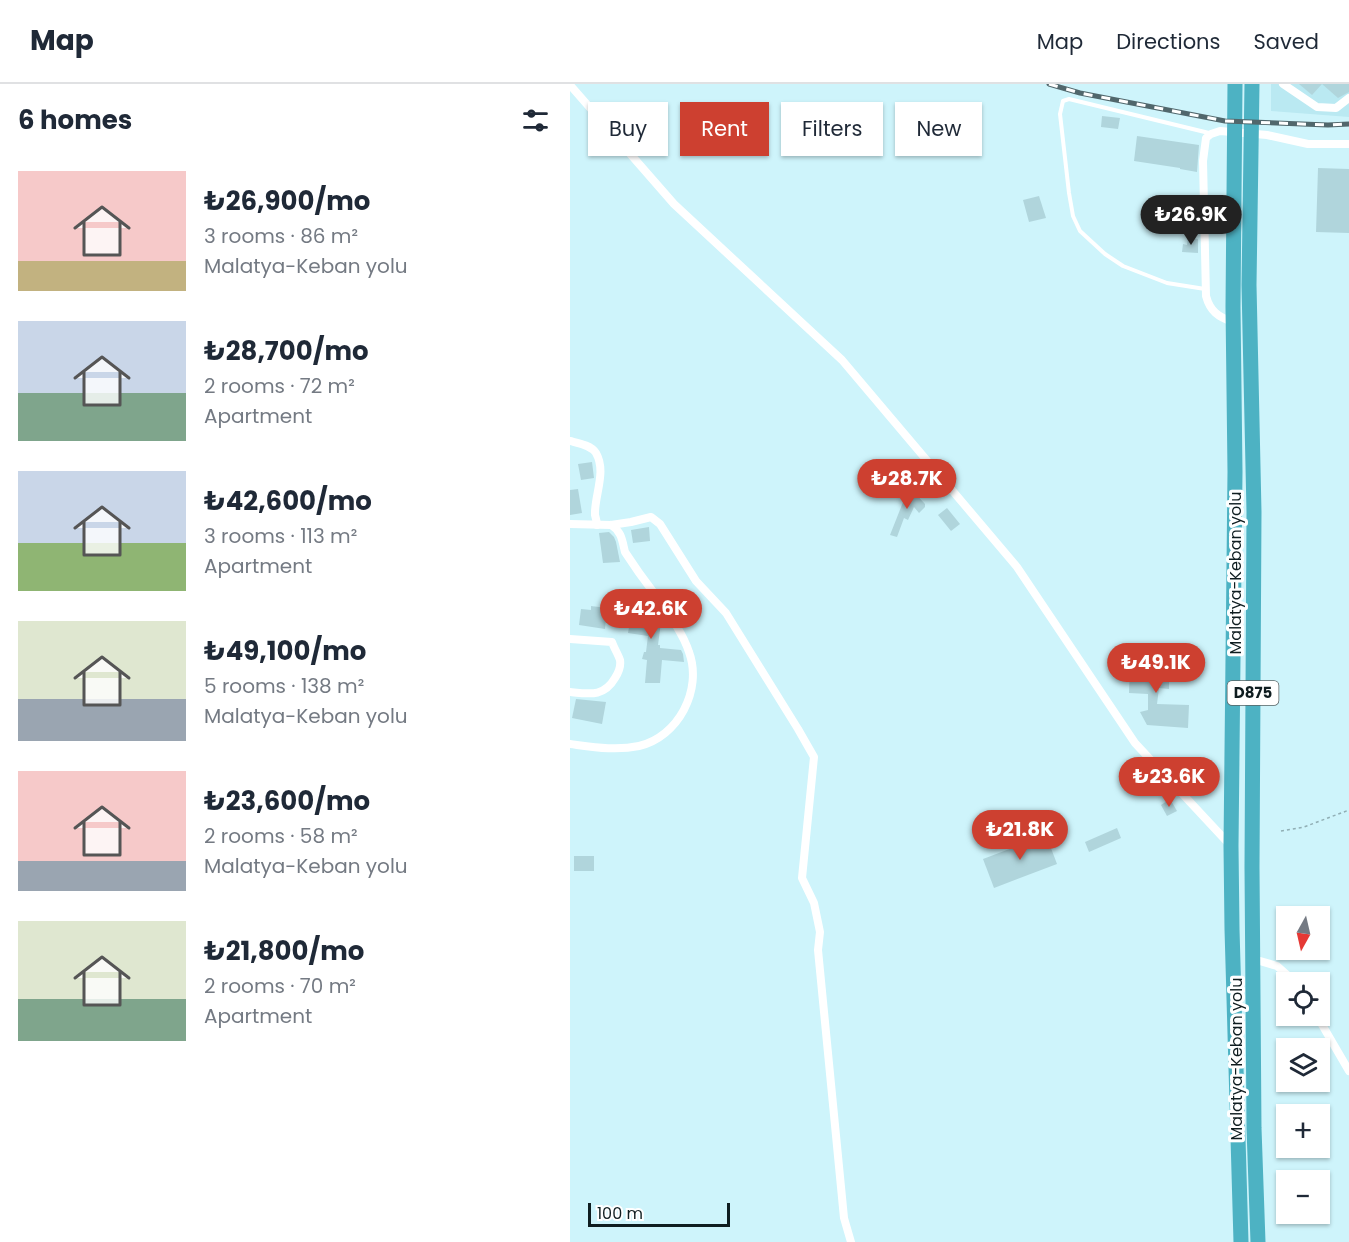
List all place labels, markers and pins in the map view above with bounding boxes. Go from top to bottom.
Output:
pin: ₺26.9K [1142,195,1240,246]
pin: ₺28.7K [858,459,956,510]
pin: ₺42.6K [602,589,700,640]
pin: ₺49.1K [1107,643,1205,694]
pin: ₺23.6K [1120,757,1218,808]
pin: ₺21.8K [971,810,1069,861]

